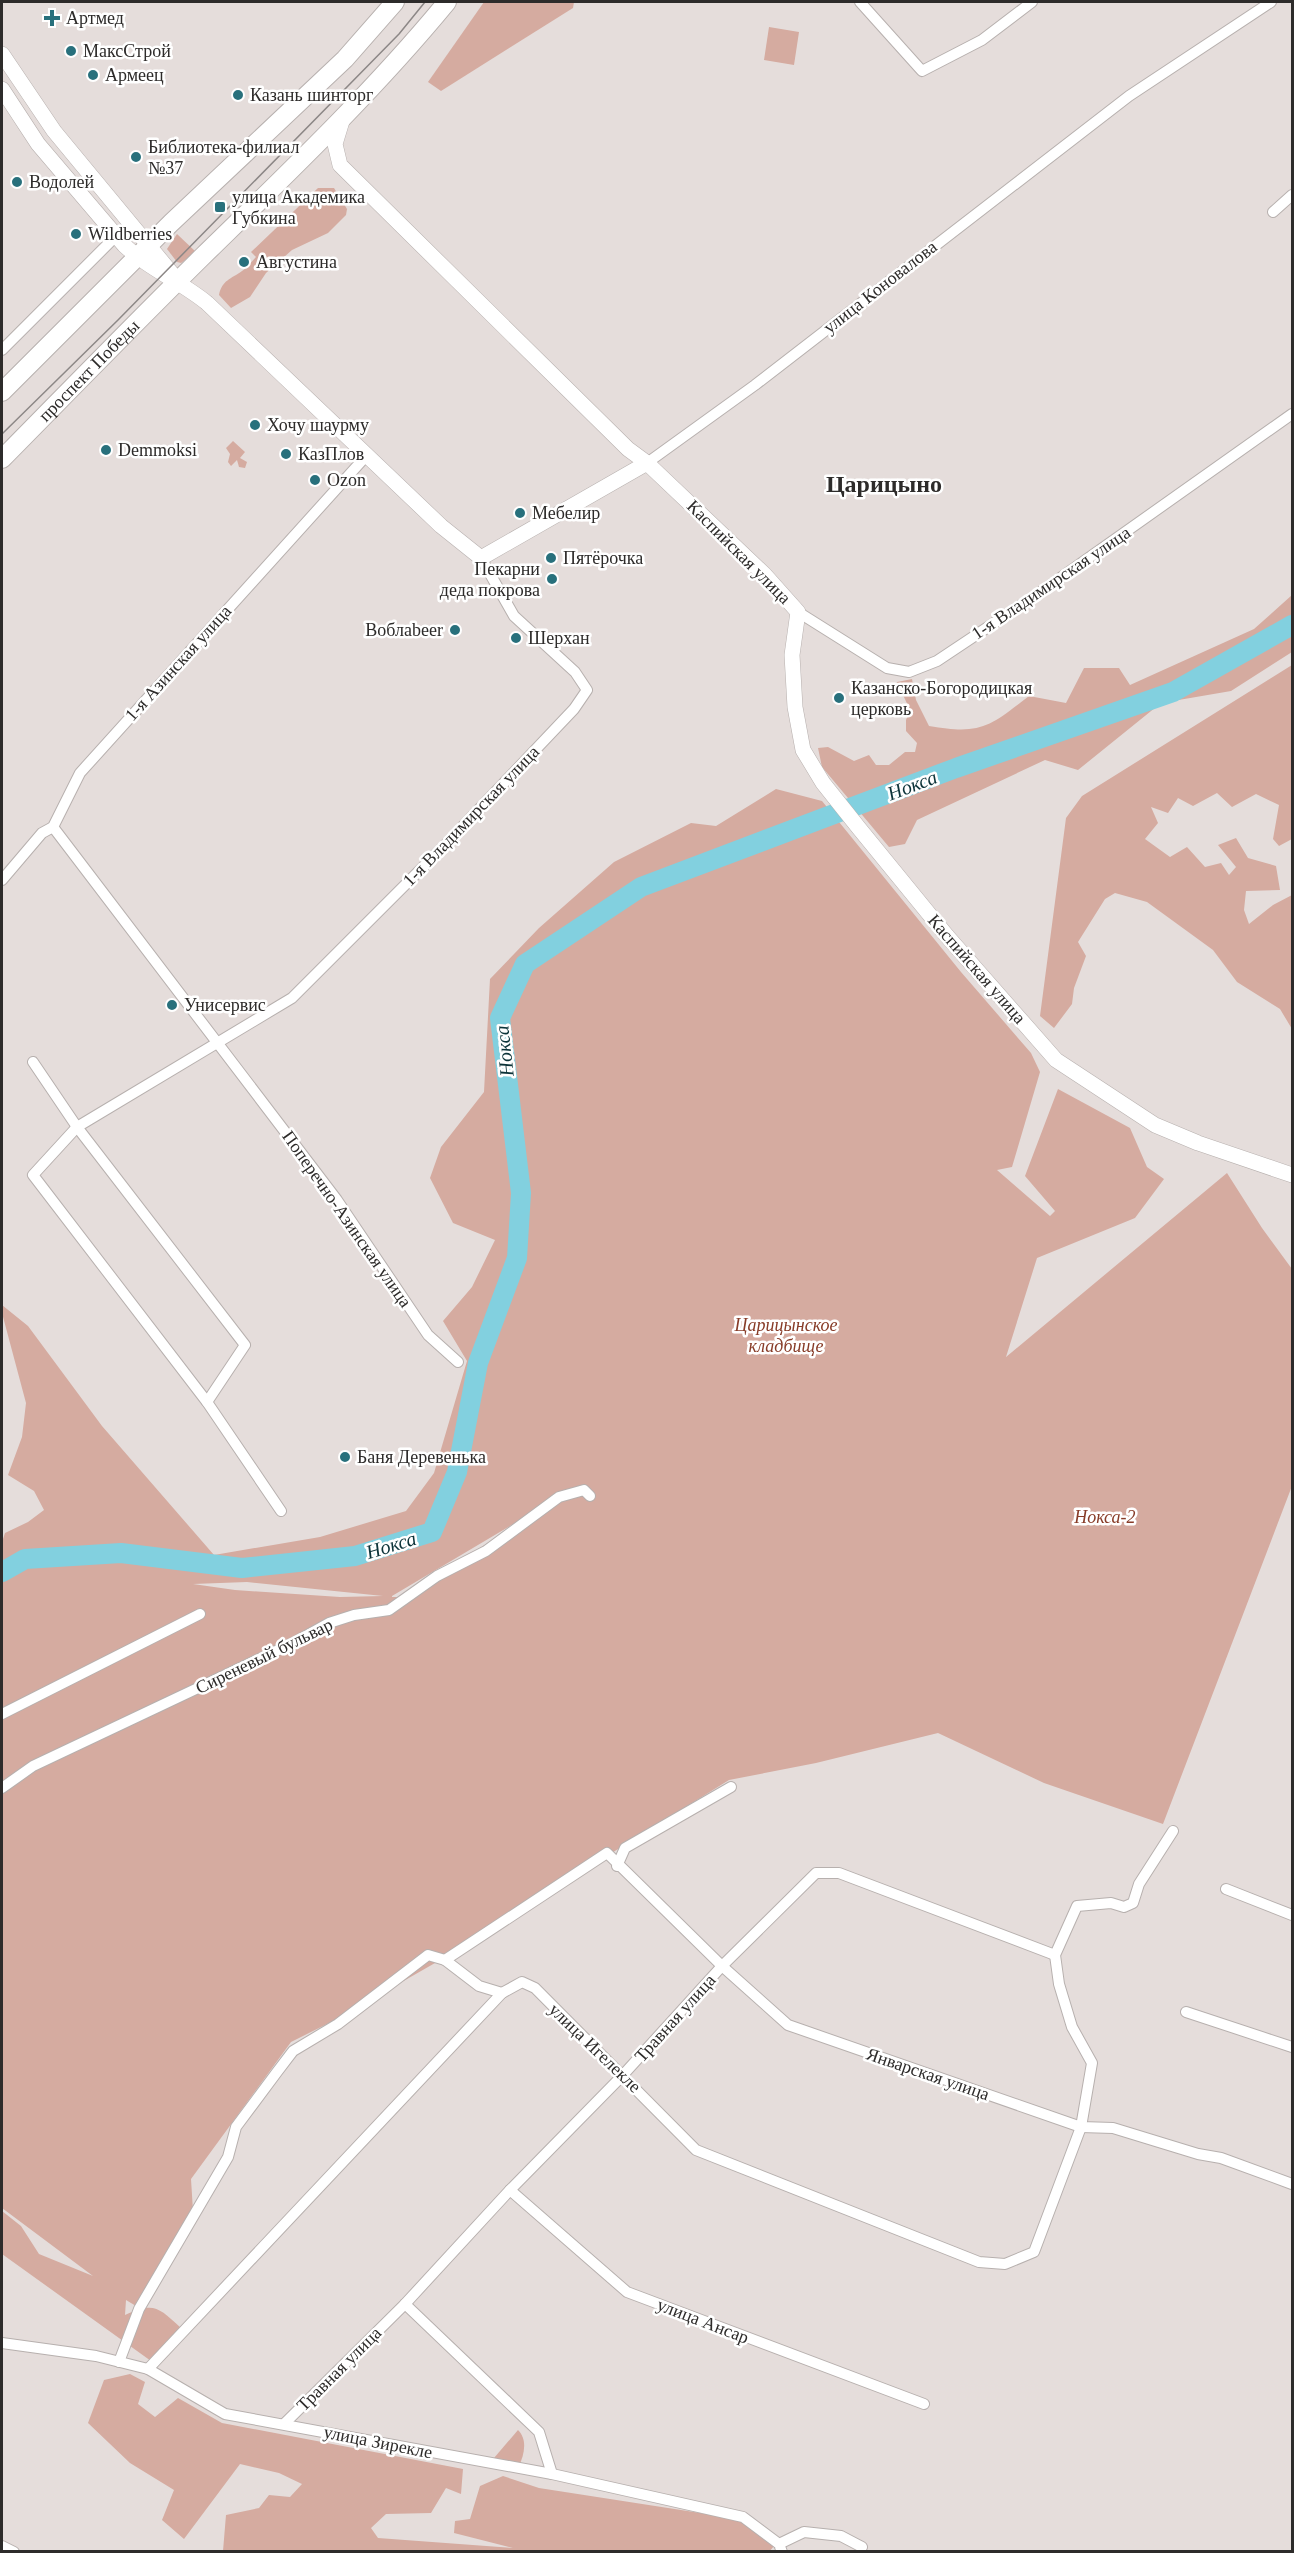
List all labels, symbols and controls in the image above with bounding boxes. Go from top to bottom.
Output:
place label: Артмед [66,8,124,28]
marker: Артмед [43,9,61,27]
place label: МаксСтрой [83,41,171,61]
marker: МаксСтрой [64,44,78,58]
place label: Армеец [105,65,164,85]
marker: Армеец [86,68,100,82]
place label: Казань шинторг [250,85,373,105]
marker: Казань шинторг [231,88,245,102]
place label: Библиотека-филиал №37 [148,137,299,178]
marker: Библиотека-филиал №37 [129,150,143,164]
place label: Водолей [29,172,94,192]
marker: Водолей [10,175,24,189]
place label: улица Академика Губкина [232,187,365,228]
marker: улица Академика Губкина [213,200,227,214]
place label: Wildberries [88,224,172,244]
marker: Wildberries [69,227,83,241]
street label: улица Коновалова [819,237,941,337]
place label: Августина [256,252,337,272]
marker: Августина [237,255,251,269]
street label: проспект Победы [35,316,143,426]
place label: Хочу шаурму [267,415,369,435]
marker: Хочу шаурму [248,418,262,432]
place label: Demmoksi [118,440,197,460]
marker: Demmoksi [99,443,113,457]
place label: КазПлов [298,444,364,464]
marker: КазПлов [279,447,293,461]
place label: Ozon [327,470,366,490]
district label: Царицыно [826,471,942,497]
marker: Ozon [308,473,322,487]
street label: Каспийская улица [683,496,795,608]
place label: Мебелир [532,503,600,523]
marker: Мебелир [513,506,527,520]
street label: 1-я Владимирская улица [968,522,1134,644]
place label: Пятёрочка [563,548,643,568]
marker: Пятёрочка [544,551,558,565]
place label: Пекарни деда покрова [440,559,540,600]
marker: Пекарни деда покрова [545,572,559,586]
street label: 1-я Азинская улица [121,601,235,725]
place label: Воблаbeer [365,620,443,640]
marker: Воблаbeer [448,623,462,637]
place label: Шерхан [528,628,590,648]
marker: Шерхан [509,631,523,645]
place label: Казанско-Богородицкая церковь [851,678,1032,719]
marker: Казанско-Богородицкая церковь [832,691,846,705]
street label: 1-я Владимирская улица [399,742,543,890]
water label: Нокса [883,766,940,805]
street label: Каспийская улица [924,910,1030,1028]
place label: Унисервис [184,995,266,1015]
marker: Унисервис [165,998,179,1012]
water label: Нокса [490,1024,518,1079]
street label: Поперечно-Азинская улица [278,1127,416,1311]
park label: Царицынское кладбище [734,1315,837,1356]
place label: Баня Деревенька [357,1447,486,1467]
marker: Баня Деревенька [338,1450,352,1464]
park label: Нокса-2 [1073,1507,1136,1527]
water label: Нокса [362,1527,419,1563]
street label: Сиреневый бульвар [192,1614,336,1698]
street label: Травная улица [631,1970,719,2066]
street label: улица Игелекле [545,1999,645,2097]
street label: Январская улица [864,2044,992,2104]
street label: улица Ансар [654,2294,752,2348]
street label: Травная улица [293,2323,385,2415]
street label: улица Зирекле [322,2422,434,2462]

